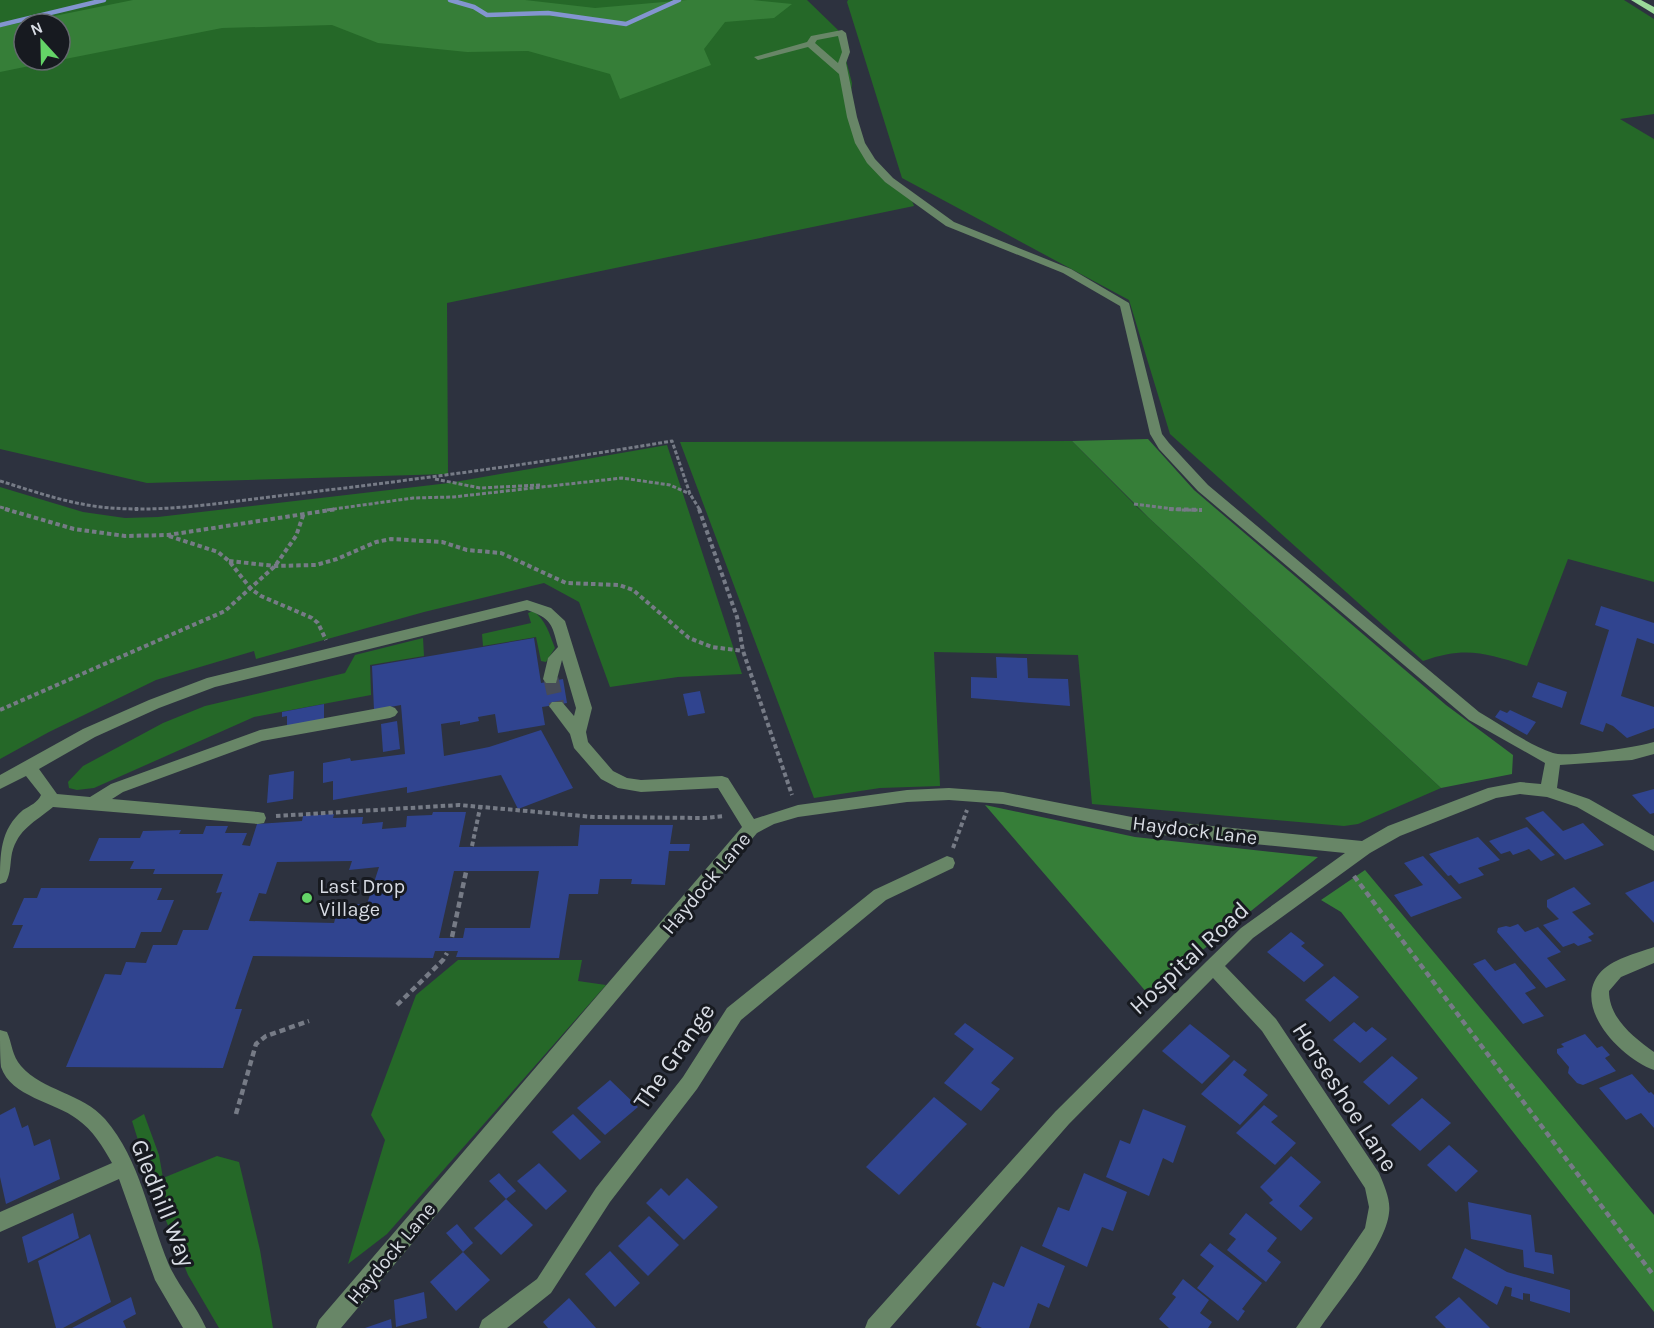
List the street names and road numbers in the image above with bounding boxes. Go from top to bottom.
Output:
street label: Haydock Lane [1131,811,1259,850]
street label: Haydock Lane [657,828,756,939]
street label: Hospital Road [1124,896,1254,1020]
street label: The Grange [627,998,721,1114]
street label: Horseshoe Lane [1286,1017,1404,1177]
street label: Gledhill Way [125,1135,201,1271]
street label: Haydock Lane [342,1198,441,1309]

